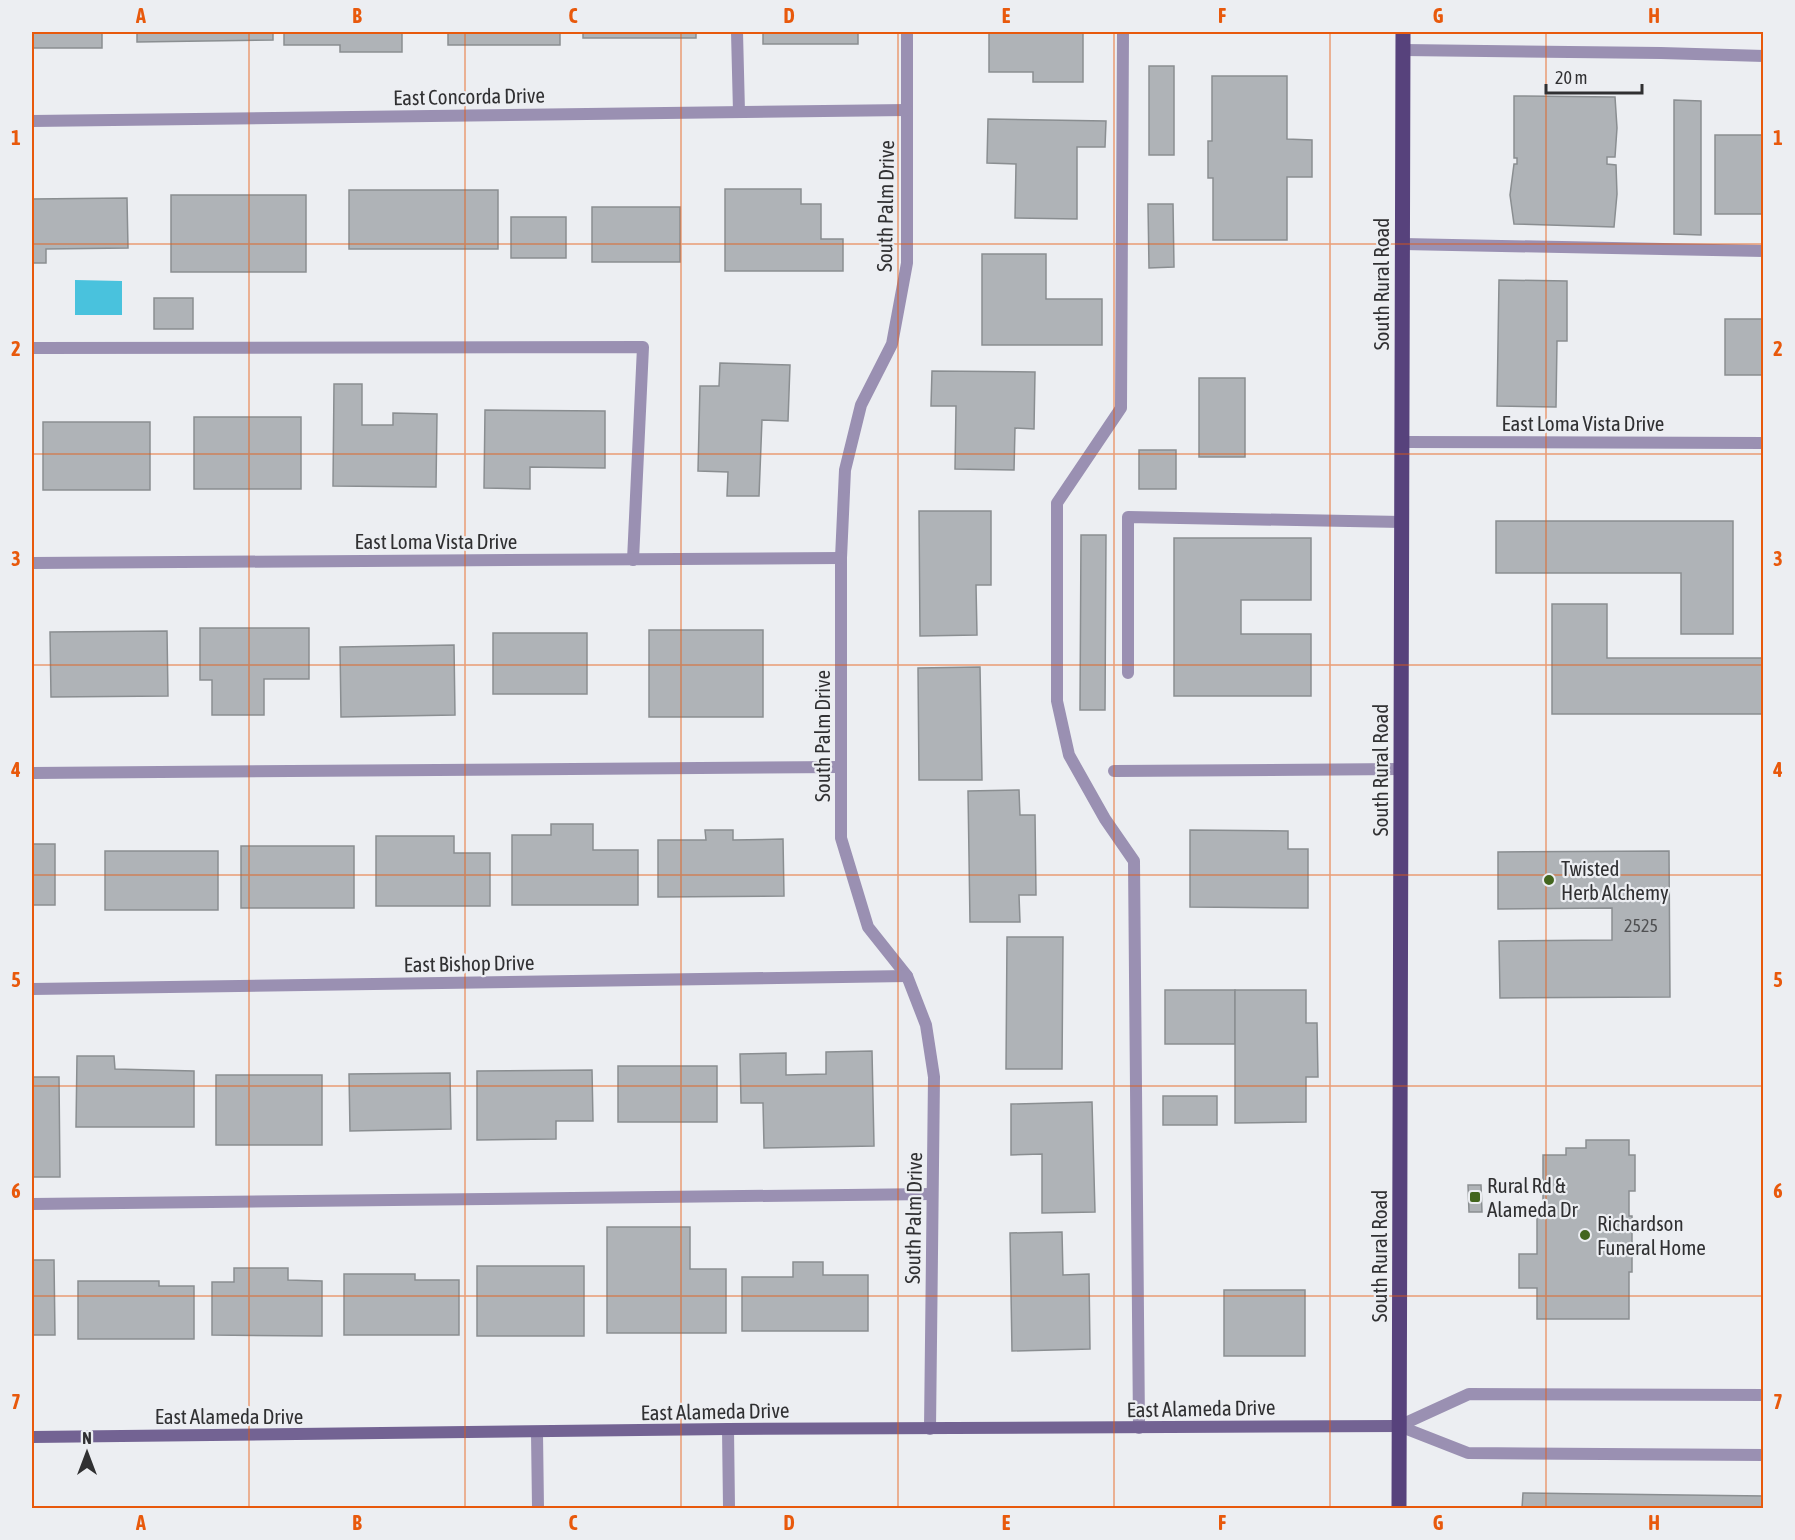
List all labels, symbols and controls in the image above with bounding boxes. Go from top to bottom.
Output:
text: A [135,4,146,27]
text: B [352,4,362,27]
text: C [569,4,578,27]
text: D [783,4,795,27]
text: E [1002,4,1011,27]
text: F [1218,4,1226,27]
text: G [1433,4,1444,27]
text: H [1648,4,1660,27]
scale bar [1546,57,1642,95]
text: 20 m [1555,67,1587,88]
street label: East Concorda Drive [393,83,545,109]
text: 1 [11,126,21,149]
text: 1 [1773,126,1783,149]
street label: South Palm Drive [872,140,898,272]
street label: South Rural Road [1369,218,1393,350]
text: 2 [11,337,21,360]
text: 2 [1773,337,1783,360]
street label: East Loma Vista Drive [1502,411,1664,435]
street label: East Loma Vista Drive [355,529,517,553]
text: 3 [11,547,21,570]
text: 3 [1773,547,1783,570]
street label: South Palm Drive [810,670,834,802]
street label: South Rural Road [1368,704,1392,836]
text: 4 [10,758,21,781]
text: 4 [1772,758,1783,781]
place label: Twisted Herb Alchemy [1561,856,1669,904]
marker: Twisted Herb Alchemy [1542,873,1556,887]
house number: 2525 [1624,915,1658,936]
street label: East Bishop Drive [403,950,535,976]
text: 5 [11,968,21,991]
text: 5 [1773,968,1783,991]
street label: South Palm Drive [900,1152,926,1284]
place label: Rural Rd & Alameda Dr [1487,1173,1579,1221]
text: 6 [11,1179,21,1202]
text: 6 [1773,1179,1783,1202]
street label: South Rural Road [1367,1190,1391,1322]
marker: Rural Rd & Alameda Dr [1468,1190,1482,1204]
place label: Richardson Funeral Home [1597,1211,1706,1259]
marker: Richardson Funeral Home [1578,1228,1592,1242]
text: 7 [11,1390,21,1413]
text: 7 [1773,1390,1783,1413]
street label: East Alameda Drive [1127,1395,1275,1421]
street label: East Alameda Drive [641,1398,789,1424]
street label: East Alameda Drive [155,1404,303,1428]
north arrow [57,1423,117,1483]
text: N [82,1429,92,1447]
text: A [135,1511,146,1534]
text: B [352,1511,362,1534]
text: C [569,1511,578,1534]
text: D [783,1511,795,1534]
text: E [1002,1511,1011,1534]
text: F [1218,1511,1226,1534]
text: G [1433,1511,1444,1534]
text: H [1648,1511,1660,1534]

